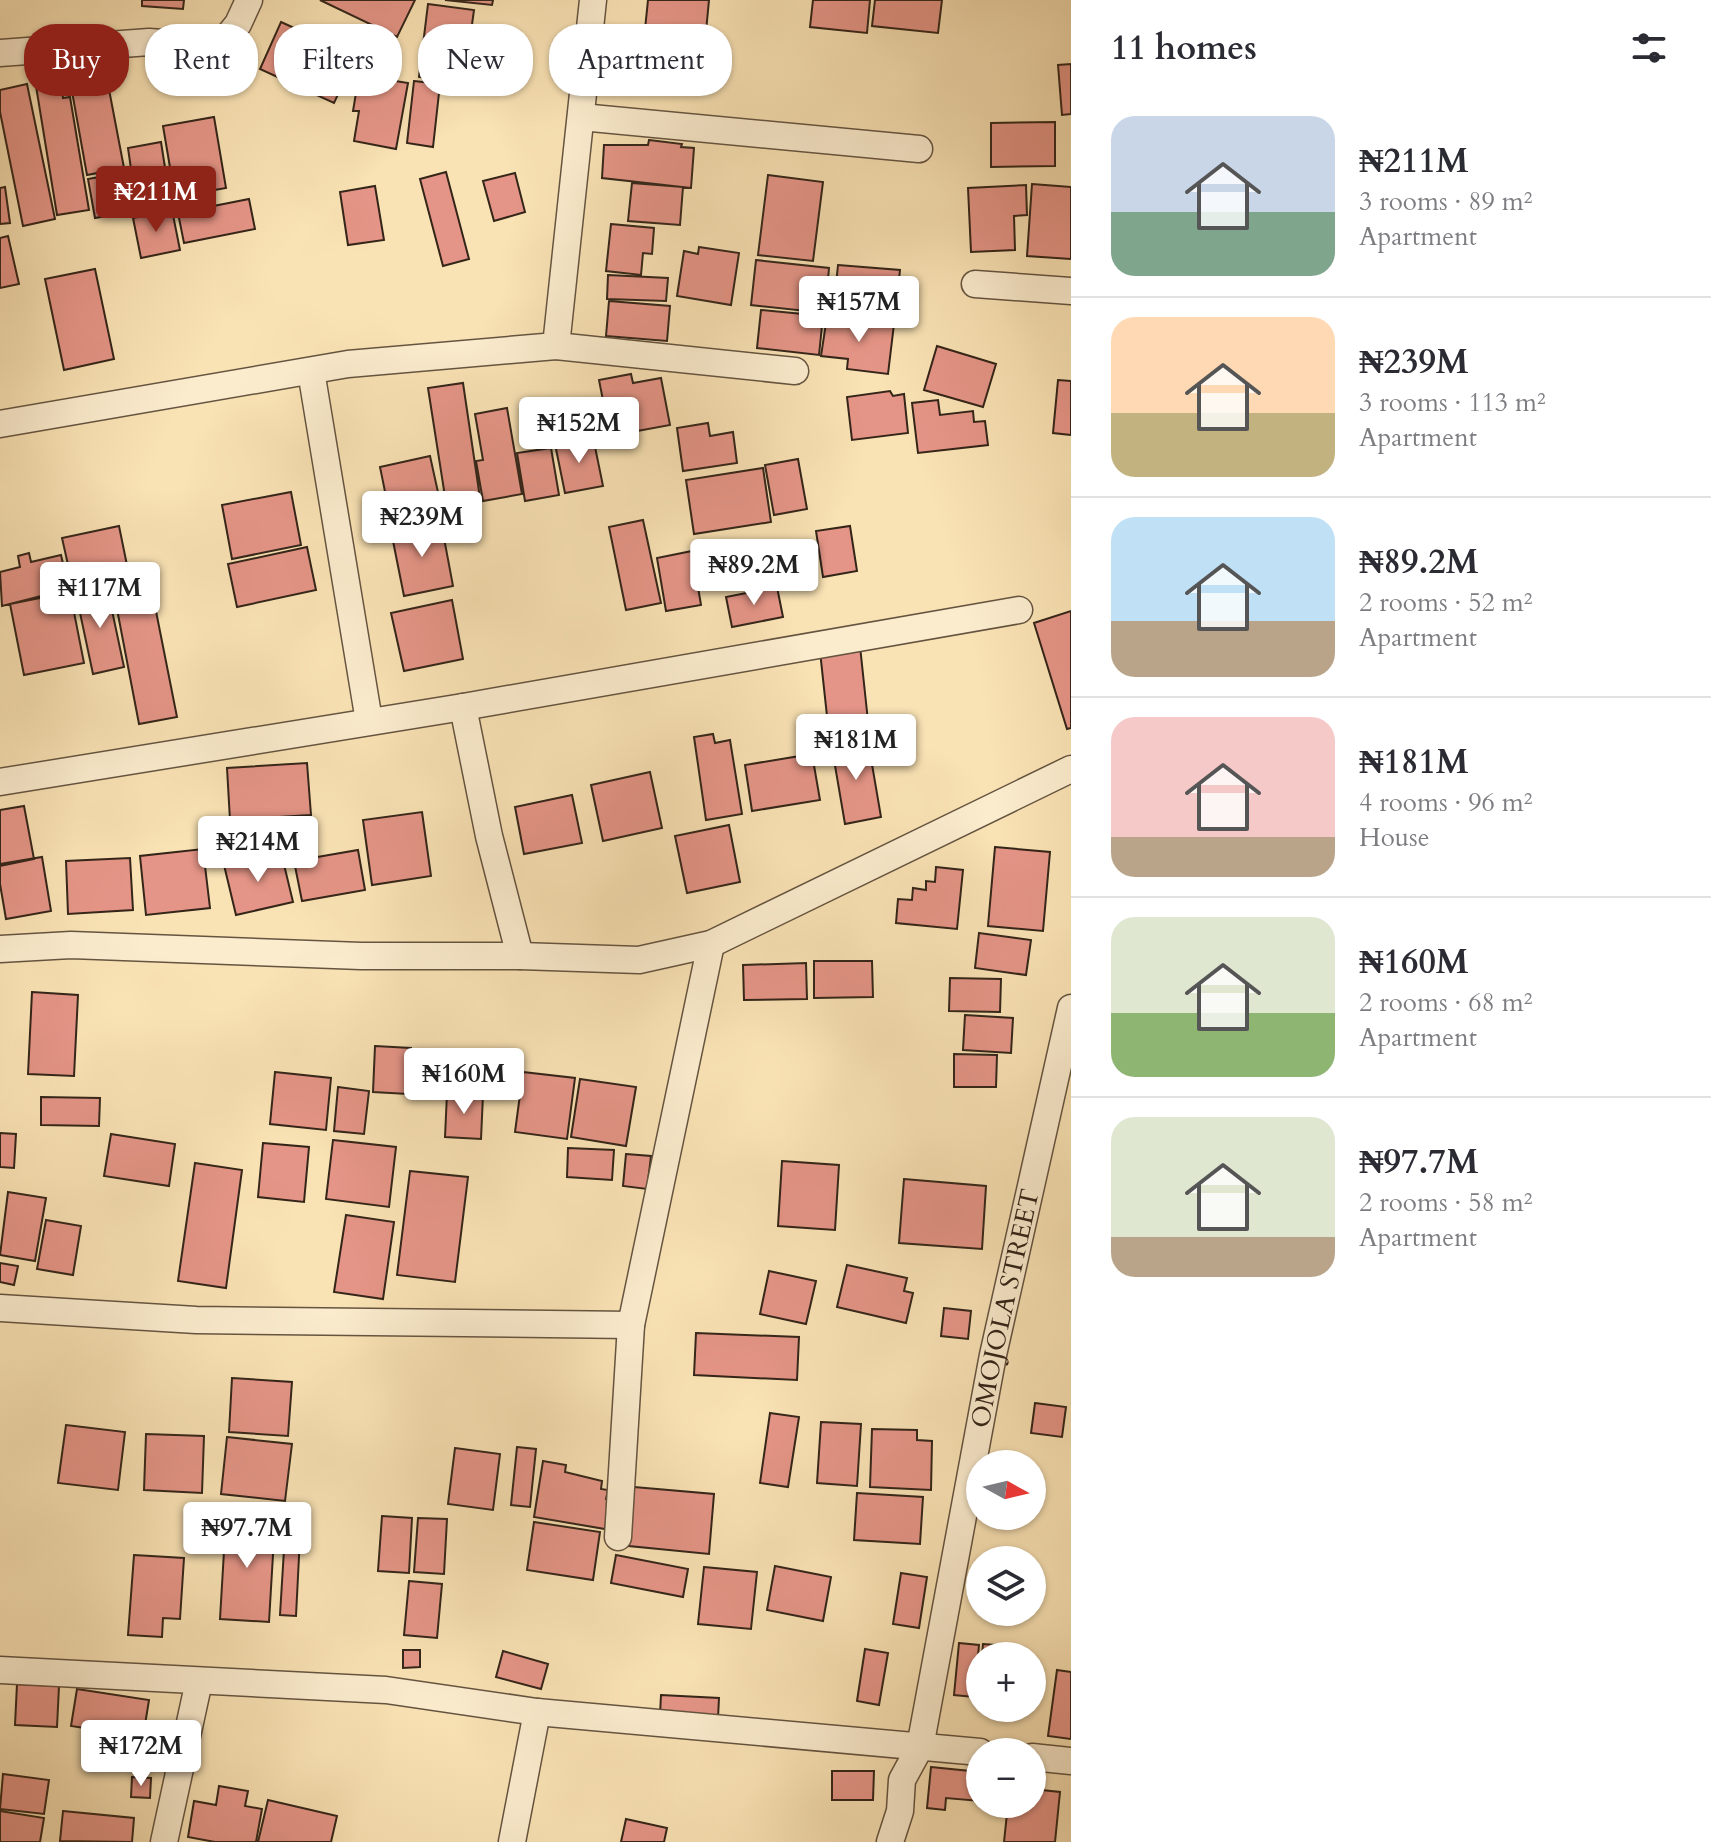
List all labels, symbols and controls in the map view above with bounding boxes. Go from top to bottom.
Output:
chip: Buy [24,24,129,96]
chip: Rent [145,24,258,96]
chip: Filters [274,24,402,96]
chip: New [418,24,533,96]
chip: Apartment [549,24,732,96]
text: 11 homes [1111,25,1257,71]
icon: filters [1627,26,1671,70]
text: ₦211M [1359,138,1469,184]
icon: home [1175,148,1271,244]
pin: ₦211M [100,166,212,234]
text: ₦211M [114,174,198,209]
text: 3 rooms · 89 m² [1359,184,1532,219]
text: Apartment [1359,219,1477,254]
pin: ₦157M [803,276,915,344]
text: ₦157M [817,284,901,319]
text: ₦239M [1359,339,1469,385]
icon: home [1175,349,1271,445]
text: 3 rooms · 113 m² [1359,385,1546,420]
pin: ₦152M [523,397,635,465]
text: ₦152M [537,405,621,440]
text: Apartment [1359,420,1477,455]
pin: ₦239M [366,491,478,559]
text: ₦239M [380,499,464,534]
pin: ₦89.2M [689,539,819,607]
text: ₦89.2M [1359,539,1479,585]
text: ₦89.2M [708,547,800,582]
icon: home [1175,549,1271,645]
pin: ₦117M [44,562,156,630]
text: ₦117M [58,570,142,605]
text: 2 rooms · 52 m² [1359,585,1532,620]
text: Apartment [1359,620,1477,655]
pin: ₦181M [800,714,912,782]
text: ₦181M [814,722,898,757]
text: ₦181M [1359,739,1469,785]
icon: home [1175,749,1271,845]
text: 4 rooms · 96 m² [1359,785,1532,820]
pin: ₦214M [202,816,314,884]
text: House [1359,820,1430,855]
text: ₦214M [216,824,300,859]
text: ₦160M [1359,939,1469,985]
icon: home [1175,949,1271,1045]
text: 2 rooms · 68 m² [1359,985,1532,1020]
text: Apartment [1359,1020,1477,1055]
pin: ₦160M [408,1048,520,1116]
text: ₦160M [422,1056,506,1091]
text: ₦97.7M [1359,1139,1479,1185]
icon: home [1175,1149,1271,1245]
text: 2 rooms · 58 m² [1359,1185,1532,1220]
street label: OMOJOLA STREET [963,1186,1048,1431]
text: Apartment [1359,1220,1477,1255]
north arrow [966,1450,1046,1530]
map controls [966,1450,1046,1818]
pin: ₦97.7M [182,1502,312,1570]
text: ₦97.7M [201,1510,293,1545]
button: layers [966,1546,1046,1626]
button: + [966,1642,1046,1722]
pin: ₦172M [85,1720,197,1788]
text: ₦172M [99,1728,183,1763]
button: − [966,1738,1046,1818]

